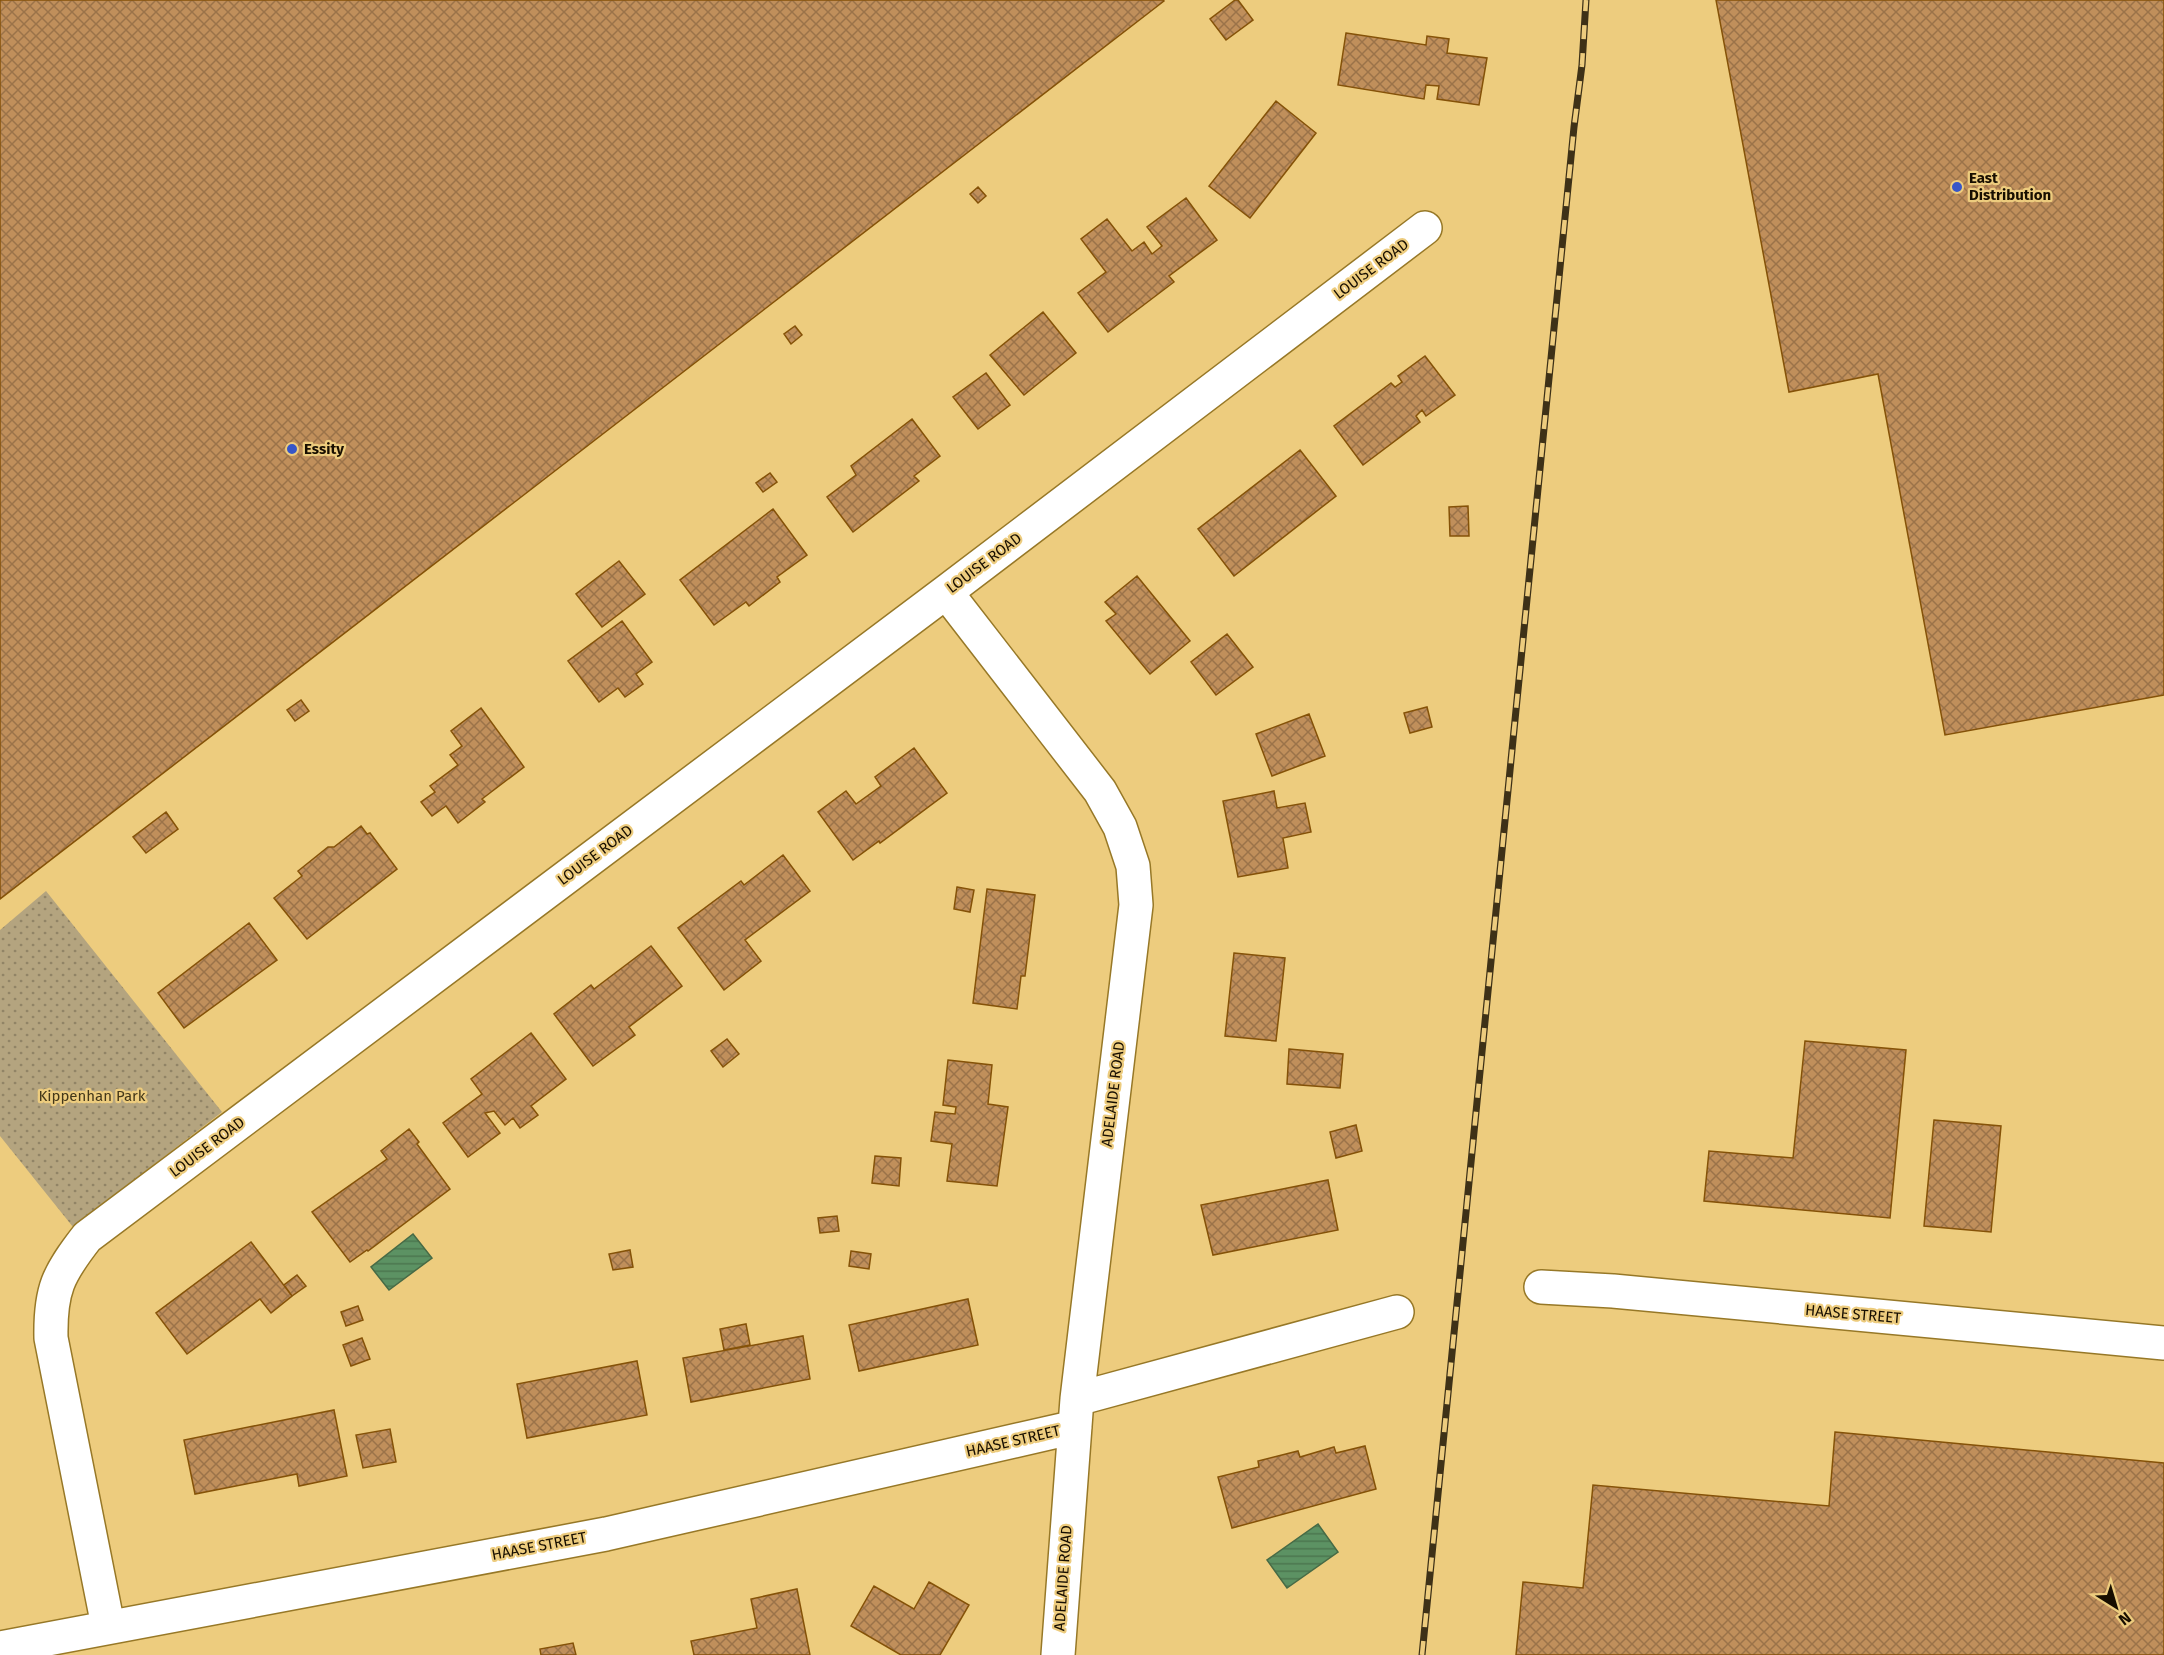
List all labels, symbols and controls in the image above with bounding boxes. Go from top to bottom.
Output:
place label: East Distribution [1969,169,2051,204]
marker: East Distribution [1950,180,1964,194]
street label: LOUISE ROAD [1330,235,1412,303]
place label: Essity [304,440,344,458]
marker: Essity [285,442,299,456]
street label: LOUISE ROAD [943,529,1025,597]
street label: LOUISE ROAD [554,821,636,889]
street label: ADELAIDE ROAD [1098,1040,1128,1148]
park label: Kippenhan Park [38,1087,146,1105]
street label: LOUISE ROAD [166,1113,248,1181]
street label: HAASE STREET [1804,1301,1902,1327]
street label: HAASE STREET [964,1421,1062,1461]
street label: ADELAIDE ROAD [1050,1525,1076,1631]
street label: HAASE STREET [490,1528,588,1564]
north arrow [2086,1577,2146,1637]
text: N [2115,1608,2135,1629]

